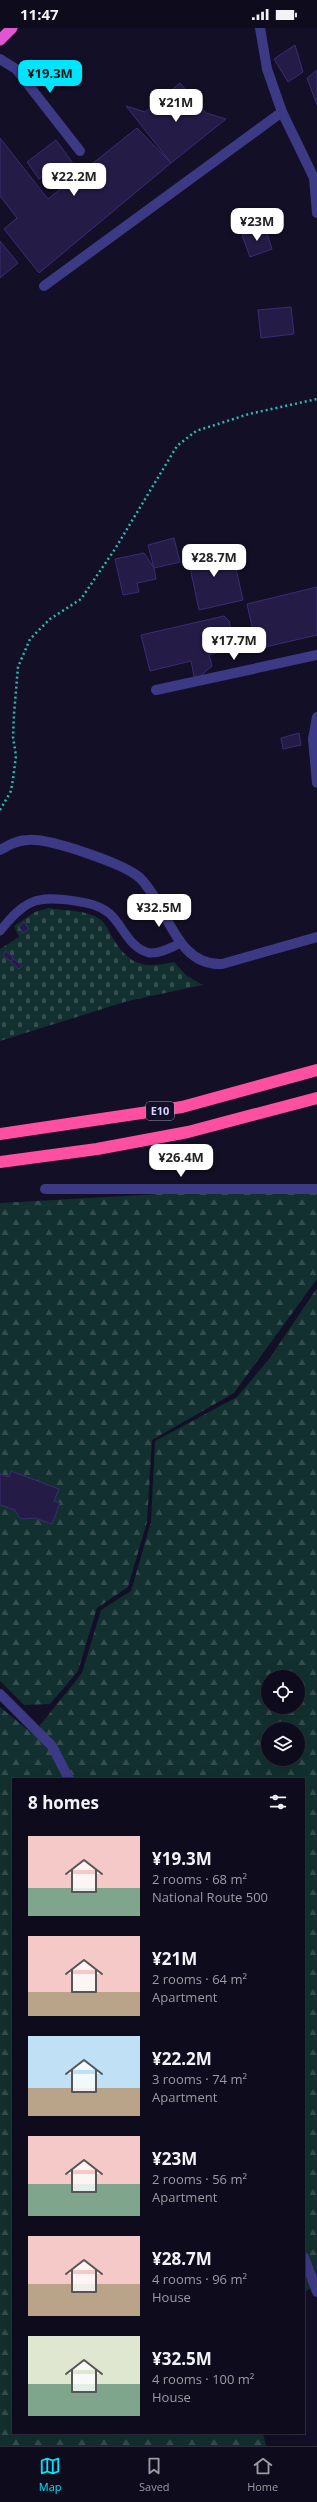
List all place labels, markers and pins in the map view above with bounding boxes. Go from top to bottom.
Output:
pin: ¥19.3M [17,60,83,94]
pin: ¥21M [152,89,200,123]
pin: ¥22.2M [41,163,107,197]
pin: ¥23M [233,208,281,242]
pin: ¥28.7M [181,544,247,578]
pin: ¥17.7M [201,627,267,661]
pin: ¥32.5M [126,894,192,928]
pin: ¥26.4M [148,1144,214,1178]

